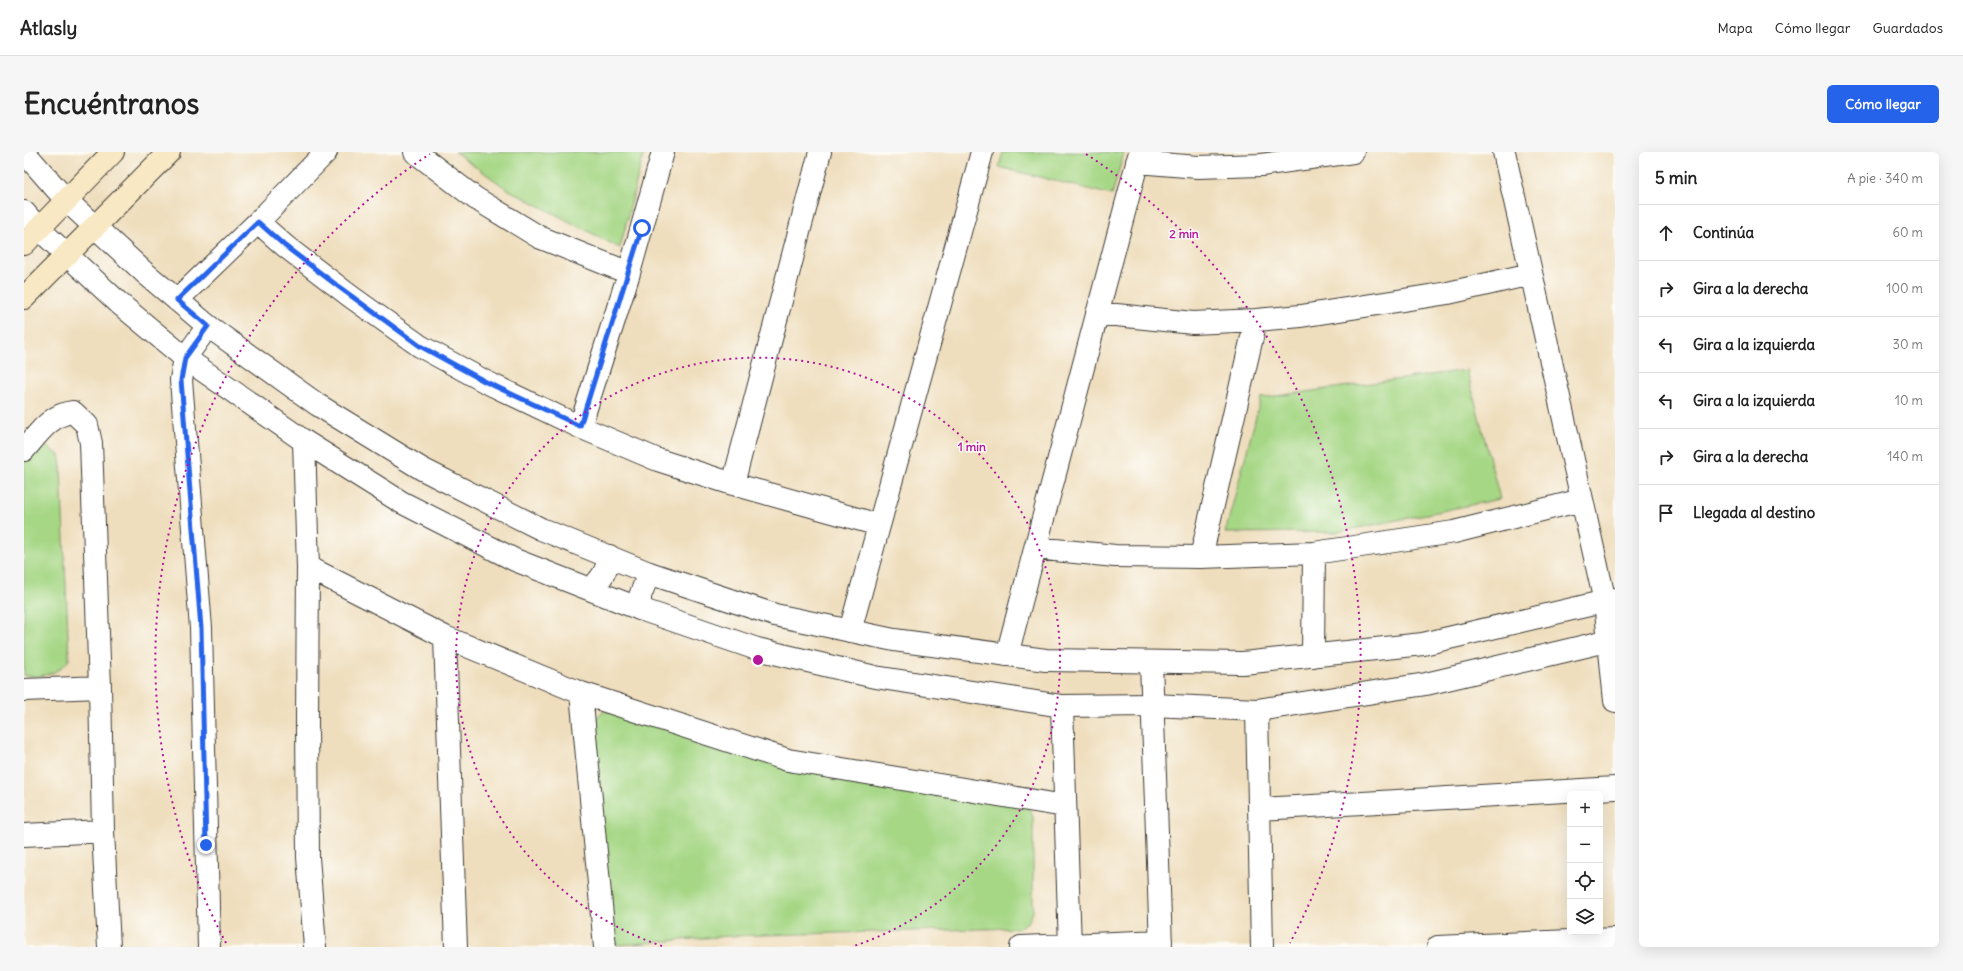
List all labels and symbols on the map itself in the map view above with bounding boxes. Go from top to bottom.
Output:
route start [633,219,651,237]
text: 2 min [1169,226,1199,241]
text: 1 min [958,439,986,454]
centre of rings [751,653,765,667]
route end [197,836,215,854]

